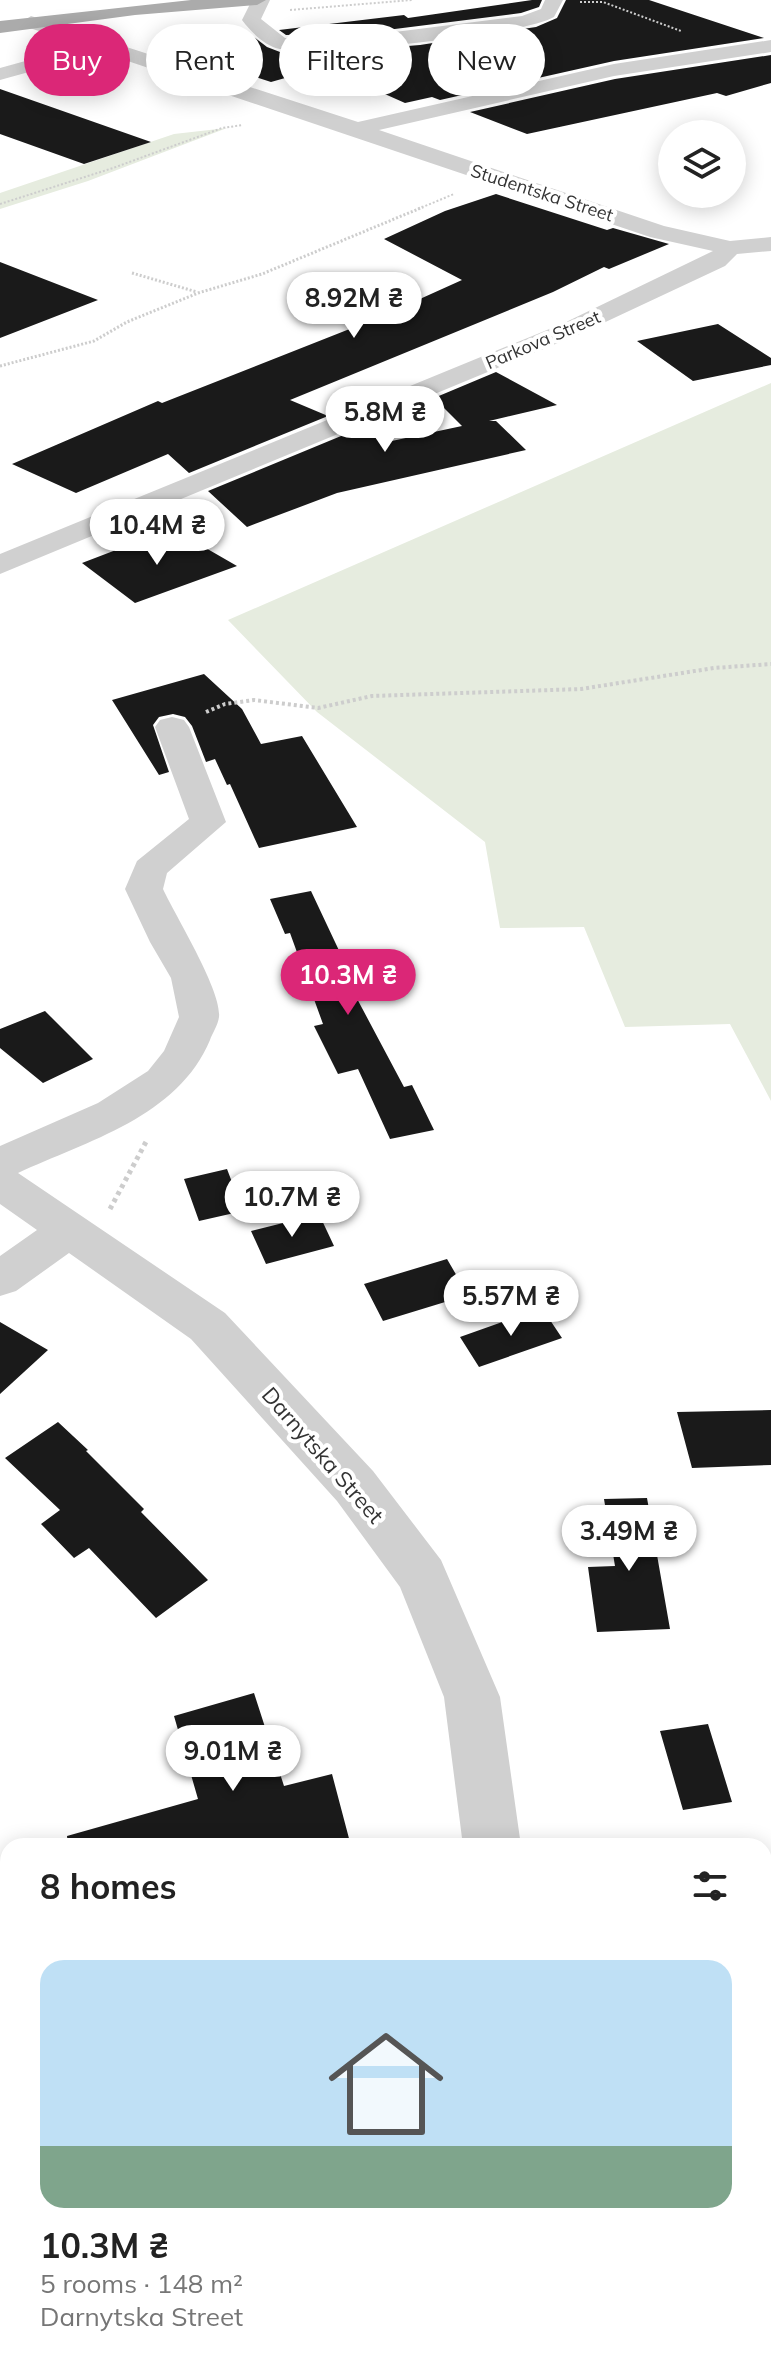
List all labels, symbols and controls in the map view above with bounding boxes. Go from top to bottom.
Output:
chip: Buy [24,24,130,96]
chip: Rent [146,24,263,96]
chip: Filters [279,24,412,96]
chip: New [428,24,545,96]
map controls [658,120,746,208]
button: layers [658,120,746,208]
street label: Studentska Street [468,159,616,226]
pin: 8.92M ₴ [280,272,428,340]
text: 8.92M ₴ [305,281,403,314]
street label: Parkova Street [482,305,604,374]
pin: 5.8M ₴ [320,386,450,454]
text: 5.8M ₴ [344,395,427,428]
pin: 10.4M ₴ [83,499,231,567]
text: 10.4M ₴ [108,508,206,541]
pin: 10.3M ₴ [274,949,422,1017]
text: 10.3M ₴ [299,958,397,991]
pin: 10.7M ₴ [218,1171,366,1239]
text: 10.7M ₴ [243,1180,341,1213]
pin: 5.57M ₴ [437,1270,585,1338]
text: 5.57M ₴ [462,1279,560,1312]
street label: Darnytska Street [256,1381,390,1529]
pin: 3.49M ₴ [555,1505,703,1573]
text: 3.49M ₴ [580,1514,678,1547]
pin: 9.01M ₴ [159,1725,307,1793]
text: 9.01M ₴ [184,1734,282,1767]
icon: filters [688,1864,732,1908]
text: 8 homes [40,1865,177,1908]
icon: home [314,2012,458,2156]
text: 10.3M ₴ [40,2224,169,2267]
text: 5 rooms · 148 m² [40,2267,243,2300]
text: Darnytska Street [40,2300,243,2333]

